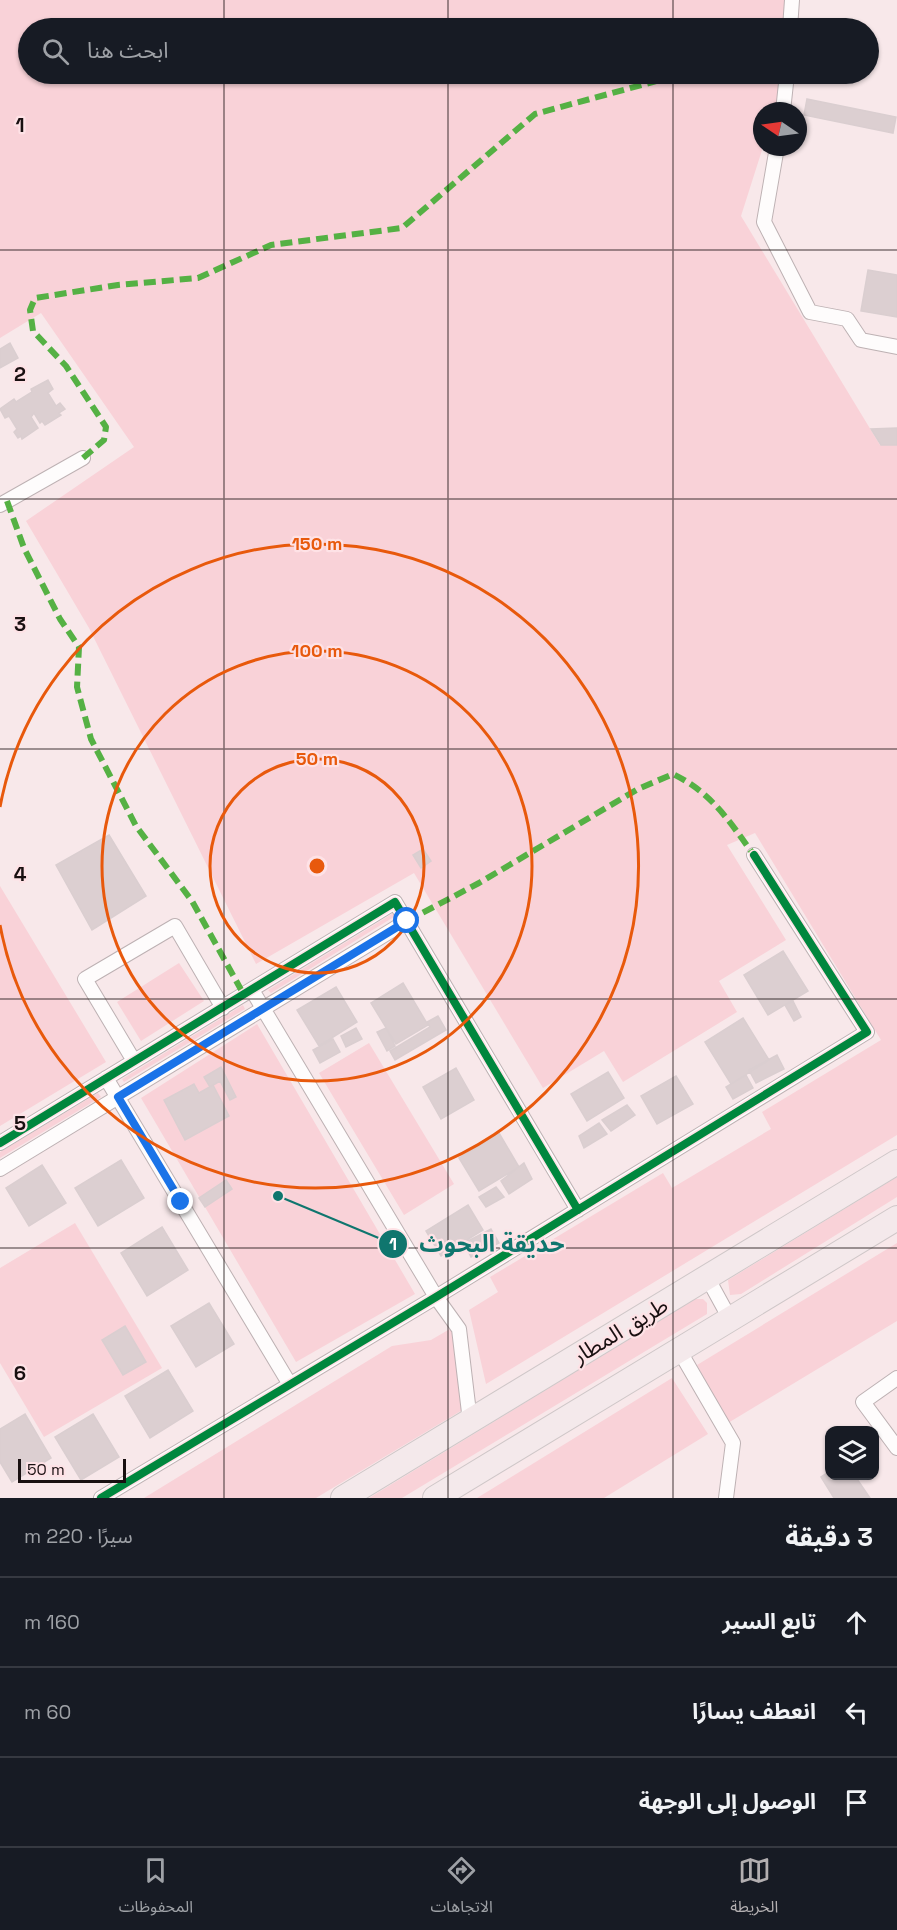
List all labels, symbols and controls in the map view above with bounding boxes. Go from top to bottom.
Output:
search box [18,18,879,84]
icon: search [39,35,72,68]
text: ابحث هنا [87,36,168,64]
north arrow [753,102,807,156]
text: 1 [15,112,25,138]
text: 2 [14,361,26,387]
text: 150 m [292,532,342,555]
text: 3 [14,611,26,637]
text: 100 m [291,639,343,662]
text: 50 m [296,747,338,770]
centre of rings [307,856,327,876]
text: 4 [14,861,27,887]
route start [393,907,419,933]
text: 5 [14,1110,26,1136]
route end [167,1188,193,1214]
callout: حديقة البحوث [378,1223,577,1265]
text: حديقة البحوث [419,1228,565,1259]
text: 1 [389,1232,397,1255]
street label: طريق المطار [566,1291,673,1370]
text: 6 [14,1360,26,1386]
map controls [825,1426,879,1480]
button: layers [825,1426,879,1480]
scale bar [18,1456,126,1484]
text: 50 m [27,1459,65,1480]
text: 3 دقيقة [785,1520,873,1554]
text: سيرًا · 220 m [24,1523,133,1549]
icon: ahead [840,1606,873,1639]
text: تابع السير [722,1607,816,1635]
text: 160 m [24,1609,80,1635]
icon: left [840,1696,873,1729]
text: انعطف يسارًا [692,1697,816,1725]
text: 60 m [24,1699,71,1725]
icon: arrive [840,1786,873,1819]
text: الوصول إلى الوجهة [639,1787,816,1815]
tab: المحفوظات [119,1854,193,1924]
tab: الاتجاهات [430,1854,493,1924]
tab: الخريطة [730,1854,778,1924]

